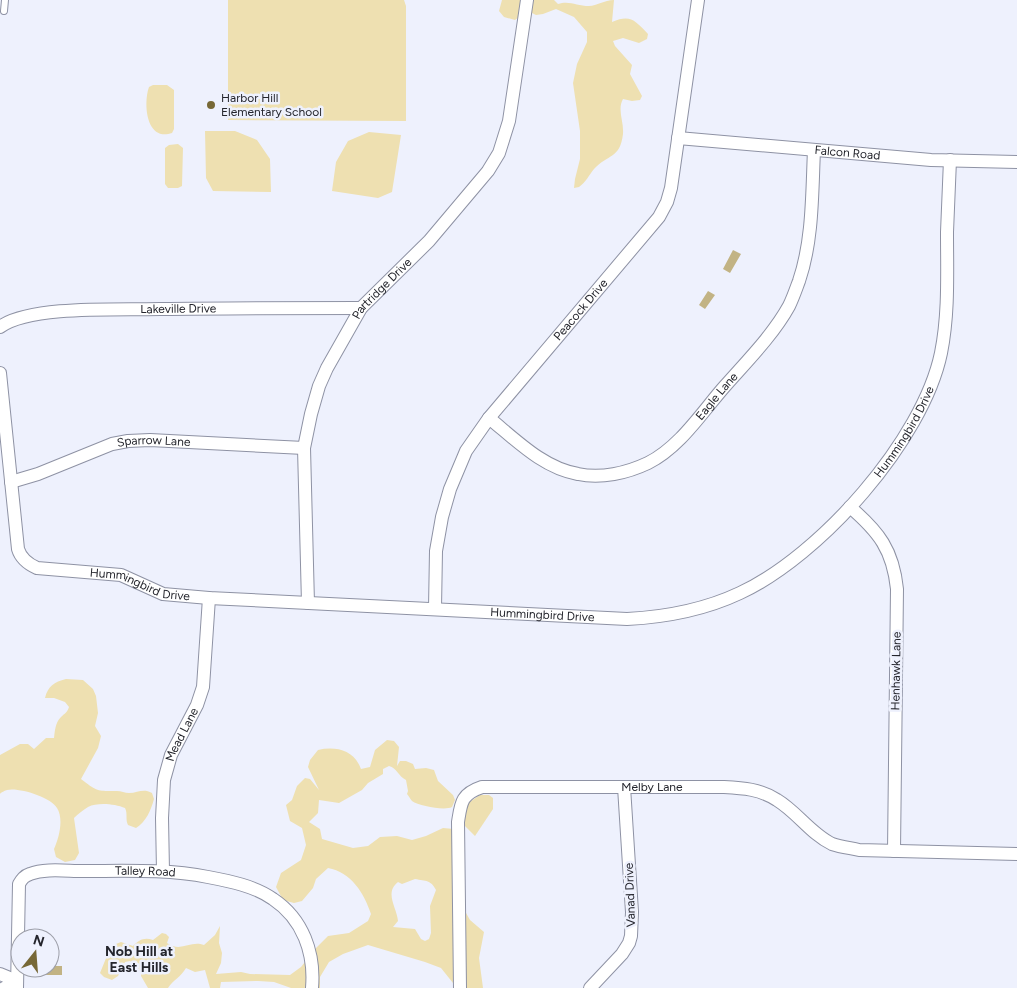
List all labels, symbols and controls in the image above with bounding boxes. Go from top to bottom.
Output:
place label: Harbor Hill Elementary School [221,91,322,119]
marker: Harbor Hill Elementary School [205,99,217,111]
street label: Falcon Road [814,143,881,163]
street label: Partridge Drive [349,255,415,321]
street label: Peacock Drive [551,276,611,343]
street label: Lakeville Drive [140,301,217,316]
street label: Eagle Lane [693,369,741,423]
street label: Hummingbird Drive [871,384,937,480]
street label: Sparrow Lane [116,433,191,450]
street label: Hummingbird Drive [89,565,191,603]
street label: Hummingbird Drive [490,605,595,624]
street label: Henhawk Lane [888,631,904,711]
street label: Mead Lane [163,705,202,763]
street label: Melby Lane [621,780,683,794]
street label: Vanad Drive [622,862,638,927]
street label: Talley Road [115,864,176,880]
north arrow [10,928,60,978]
text: N [31,931,46,951]
district label: Nob Hill at East Hills [105,943,173,976]

